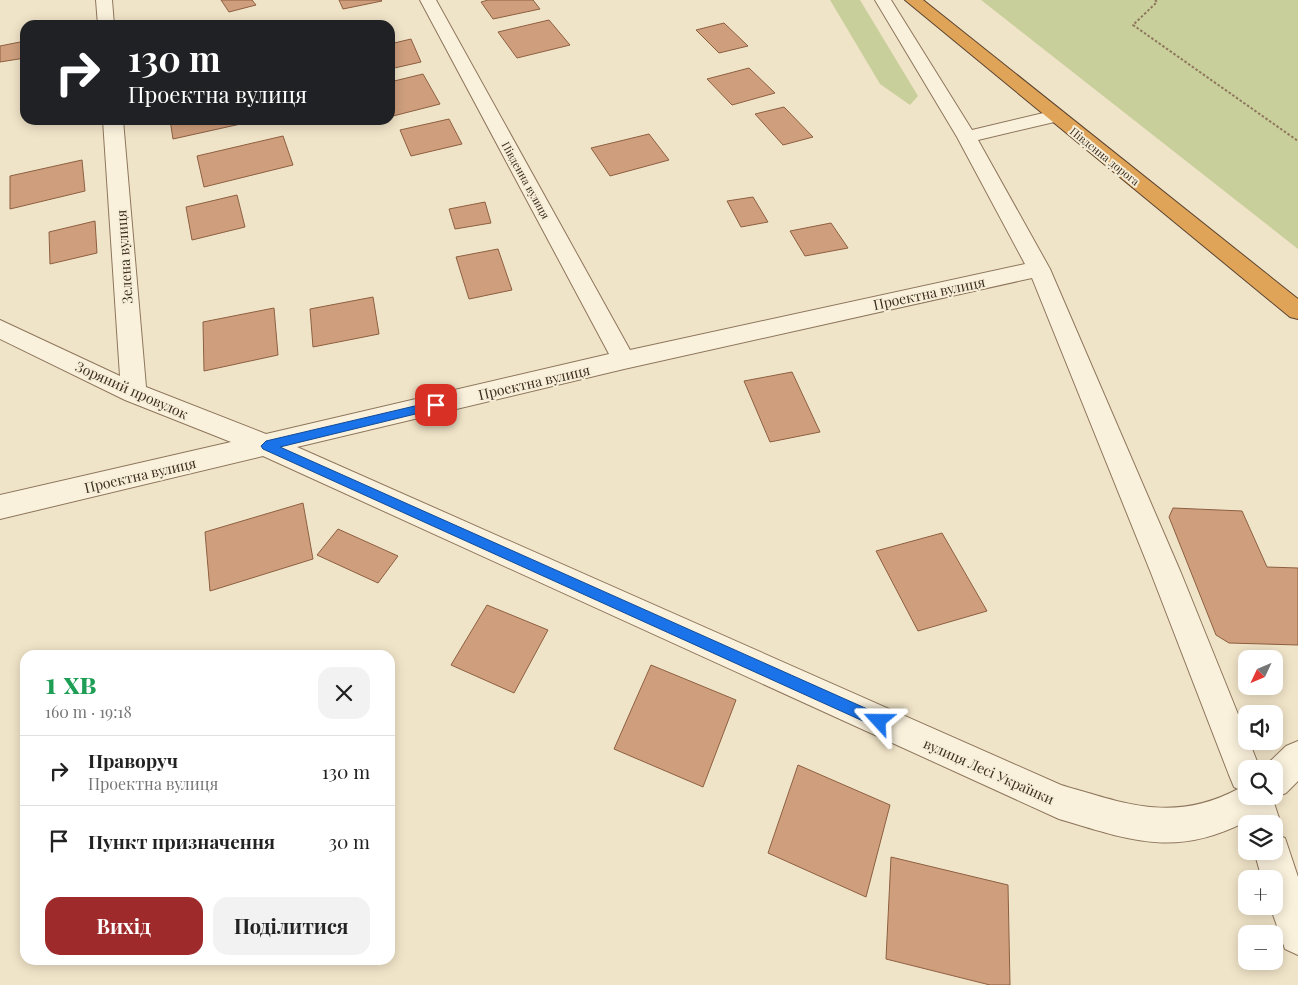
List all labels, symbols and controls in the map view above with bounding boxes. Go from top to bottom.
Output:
text: 130 m [128,34,221,81]
icon: right [45,40,110,105]
text: Проектна вулиця [128,79,307,109]
street label: Південна дорога [1067,123,1143,189]
street label: Південна вулиця [499,139,554,221]
street label: Зелена вулиця [111,209,137,305]
street label: Проектна вулиця [871,272,987,314]
street label: Зоряний провулок [73,357,191,423]
street label: Проектна вулиця [476,360,592,404]
pin [415,384,457,426]
icon: arrive [422,391,450,419]
street label: Проектна вулиця [82,453,198,497]
north arrow [1238,650,1282,695]
map controls [1238,650,1283,970]
text: 1 хв [45,662,97,702]
button: close [318,667,370,719]
position arrow [852,694,904,746]
text: 160 m · 19:18 [45,701,132,722]
button: sound [1238,705,1283,750]
street label: вулиця Лесі Українки [921,734,1058,809]
text: Праворуч [88,747,178,773]
icon: right [45,757,73,785]
text: 130 m [322,758,370,784]
button: search [1238,760,1283,805]
text: Проектна вулиця [88,773,218,794]
button: layers [1238,815,1283,860]
icon: arrive [45,827,73,855]
text: Пункт призначення [88,828,275,854]
text: 30 m [328,828,370,854]
button: + [1238,870,1283,915]
button: Вихід [45,897,203,955]
button: Поділитися [213,897,370,955]
button: − [1238,925,1283,970]

